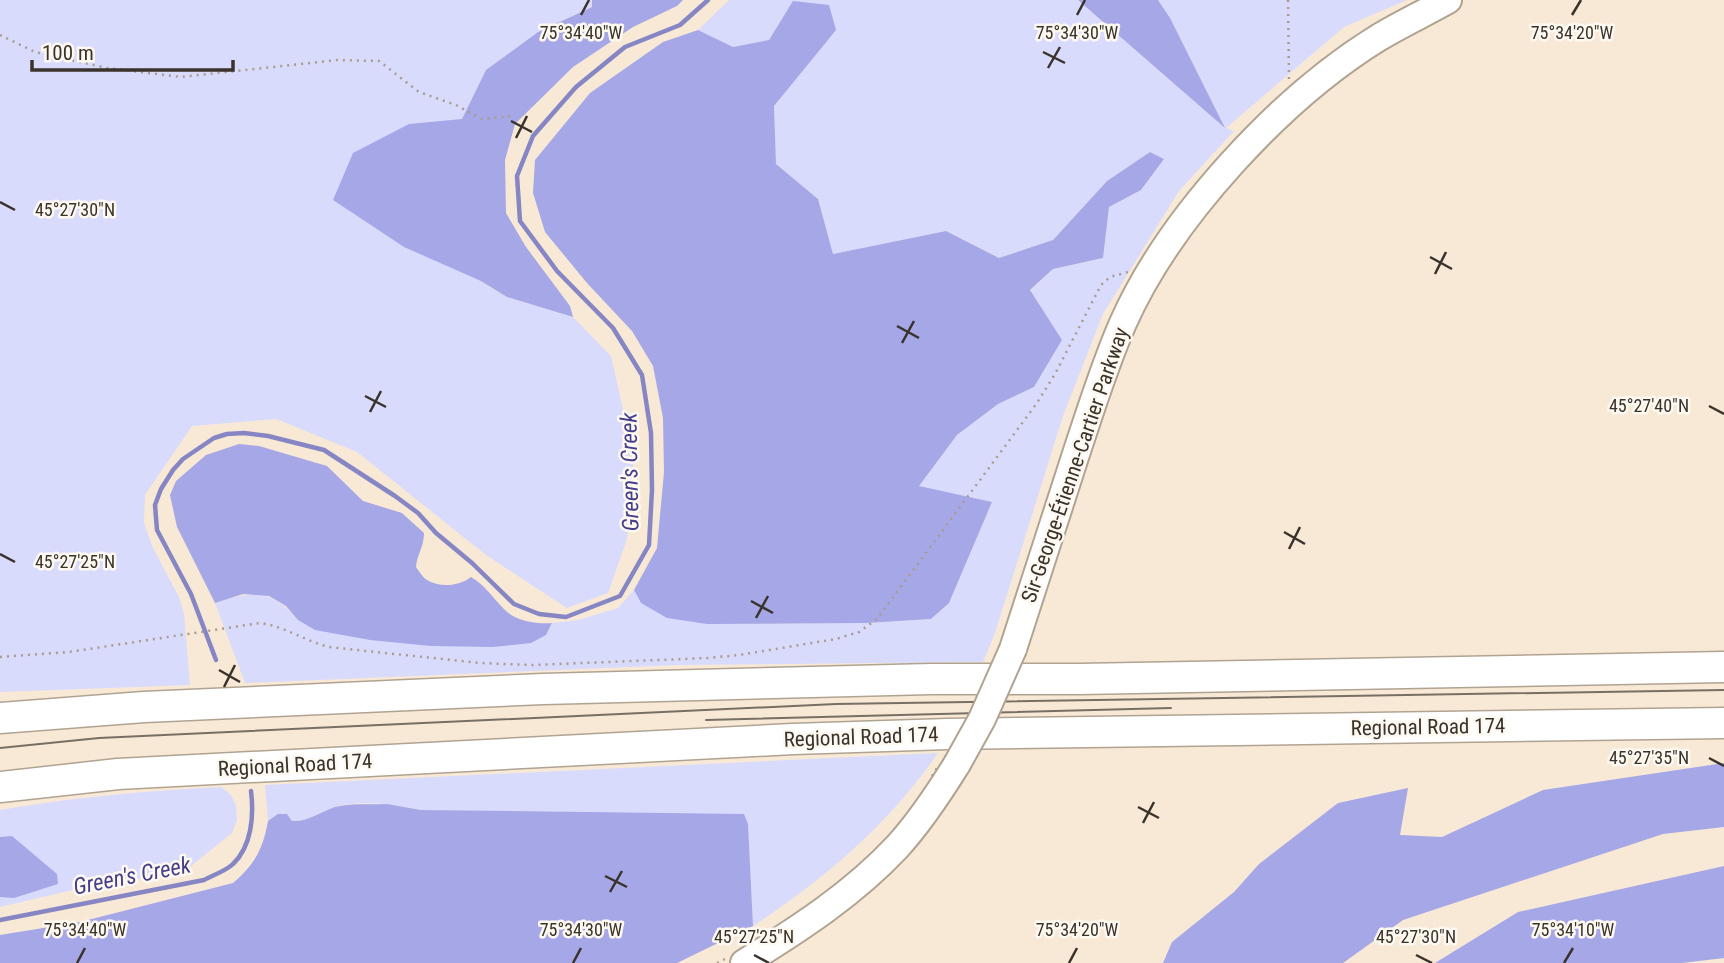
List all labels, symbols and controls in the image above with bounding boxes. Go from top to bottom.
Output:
text: 75°34'40"W [540,22,623,43]
text: 75°34'30"W [1036,22,1119,43]
text: 75°34'20"W [1531,22,1614,43]
scale bar [32,28,233,72]
text: 100 m [42,41,94,65]
text: 45°27'30"N [35,199,115,220]
street label: Sir-George-Étienne-Cartier Parkway [1017,324,1133,606]
text: 45°27'40"N [1609,395,1689,416]
water label: Green's Creek [615,411,645,532]
text: 45°27'25"N [35,551,115,572]
street label: Regional Road 174 [1350,714,1506,740]
street label: Regional Road 174 [783,722,939,752]
text: 45°27'35"N [1609,747,1689,768]
street label: Regional Road 174 [217,749,373,781]
water label: Green's Creek [71,851,194,901]
text: 75°34'40"W [44,919,127,940]
text: 75°34'30"W [540,919,623,940]
text: 75°34'20"W [1036,919,1119,940]
text: 75°34'10"W [1532,919,1615,940]
text: 45°27'25"N [714,926,794,947]
text: 45°27'30"N [1376,926,1456,947]

